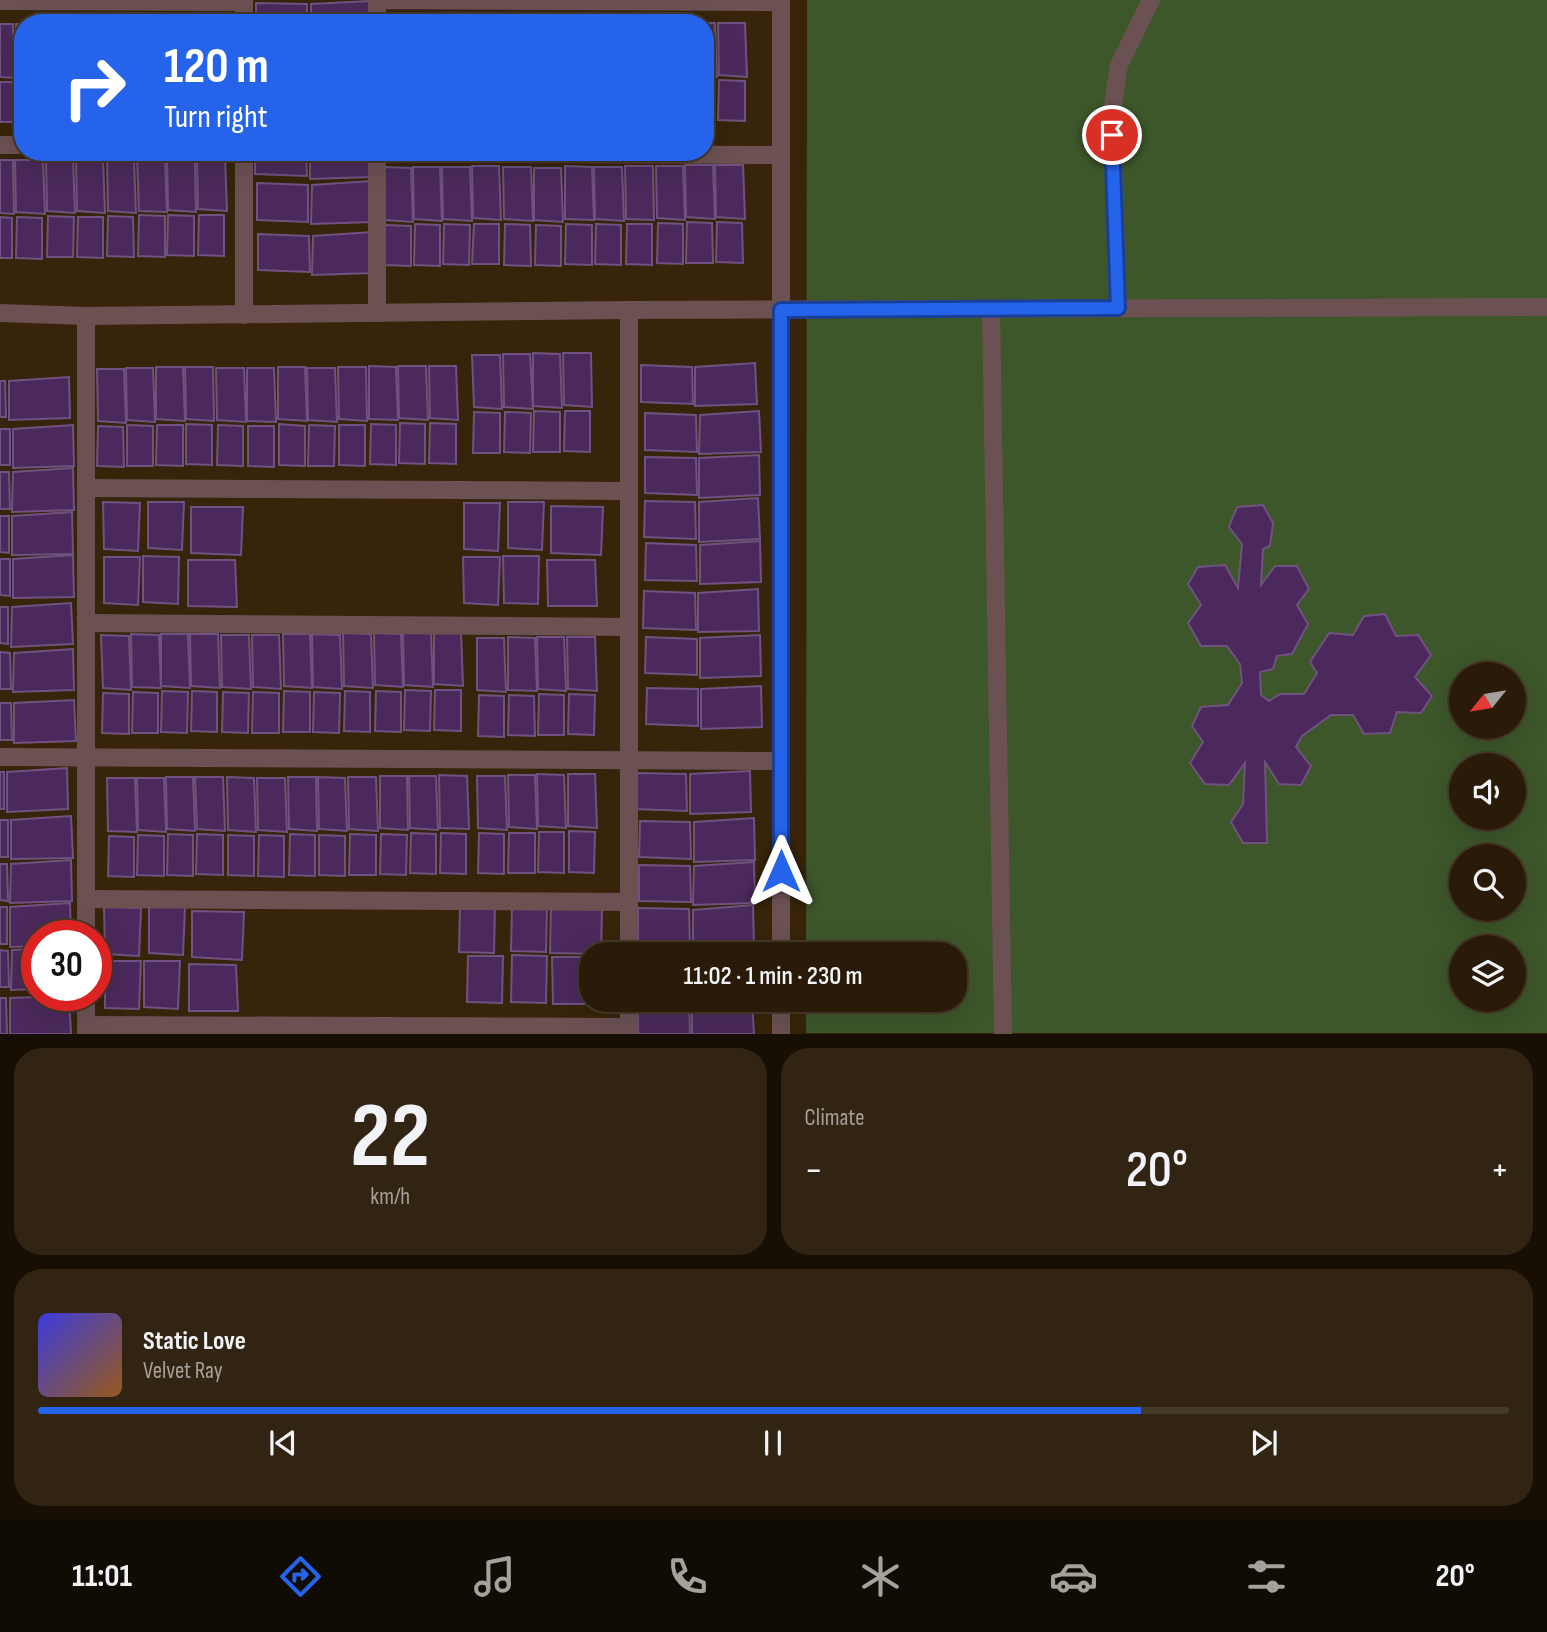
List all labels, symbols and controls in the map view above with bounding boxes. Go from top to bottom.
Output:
text: 120 m [164,38,269,97]
icon: right [49,42,140,133]
text: Turn right [164,98,268,137]
pin [1082,105,1142,165]
icon: arrive [1093,116,1131,154]
north arrow [1449,662,1526,738]
map controls [1449,662,1526,1012]
button: sound [1449,753,1526,830]
position arrow [744,834,818,908]
button: search [1449,844,1526,921]
speed limit sign: 30 [21,920,112,1011]
button: layers [1449,935,1526,1012]
text: 11:02 · 1 min · 230 m [684,961,862,992]
text: 22 [350,1083,430,1192]
text: Climate [805,1104,864,1132]
text: 20° [1126,1139,1188,1202]
text: − [805,1148,823,1193]
text: + [1490,1148,1509,1193]
text: km/h [370,1183,410,1211]
text: Static Love [143,1326,246,1357]
text: Velvet Ray [143,1357,223,1385]
icon: previous [264,1424,302,1462]
icon: pause [754,1424,792,1462]
icon: next [1245,1424,1283,1462]
icon: directions [276,1552,325,1601]
icon: music [470,1552,519,1601]
icon: phone [663,1552,712,1601]
icon: climate [856,1552,905,1601]
icon: car [1049,1552,1098,1601]
icon: filters [1242,1552,1291,1601]
text: 11:01 [72,1557,132,1596]
text: 20° [1436,1557,1475,1596]

